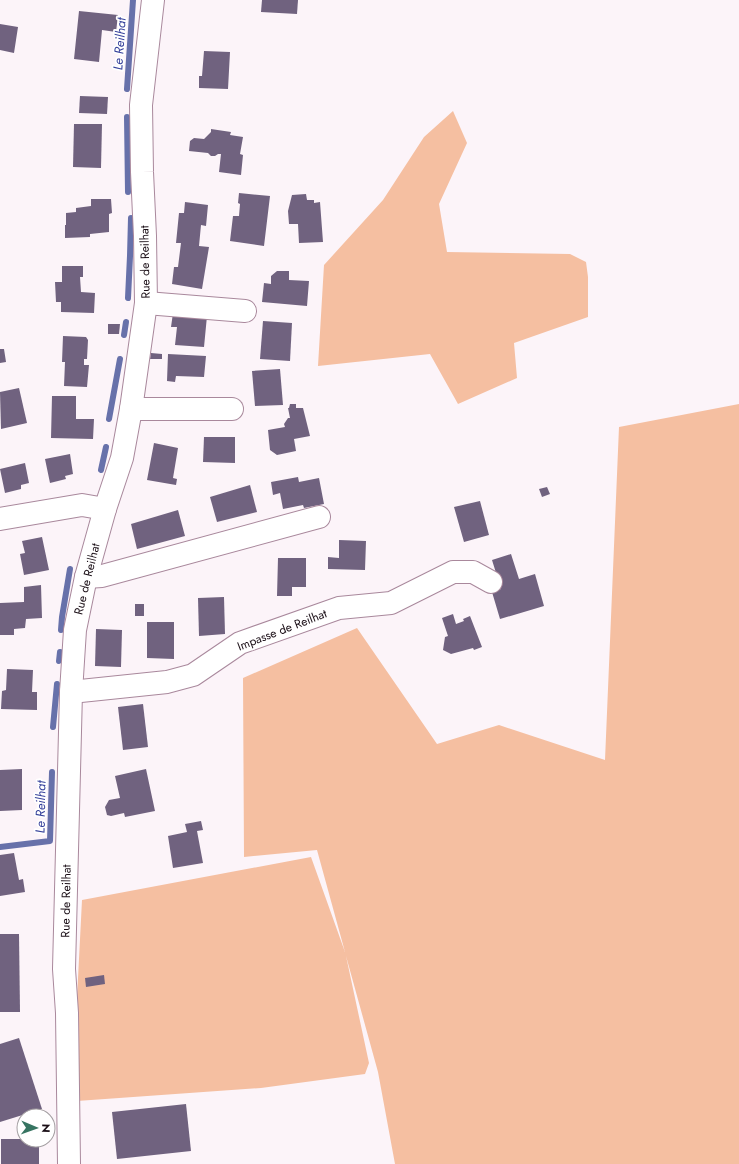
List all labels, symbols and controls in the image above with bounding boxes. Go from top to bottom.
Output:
water label: Le Reilhat [108,16,131,71]
street label: Rue de Reilhat [135,225,155,299]
street label: Rue de Reilhat [69,541,105,617]
street label: Impasse de Reilhat [235,605,330,655]
water label: Le Reilhat [31,780,50,834]
street label: Rue de Reilhat [56,864,76,938]
north arrow [16,1108,56,1148]
text: N [38,1124,54,1133]

